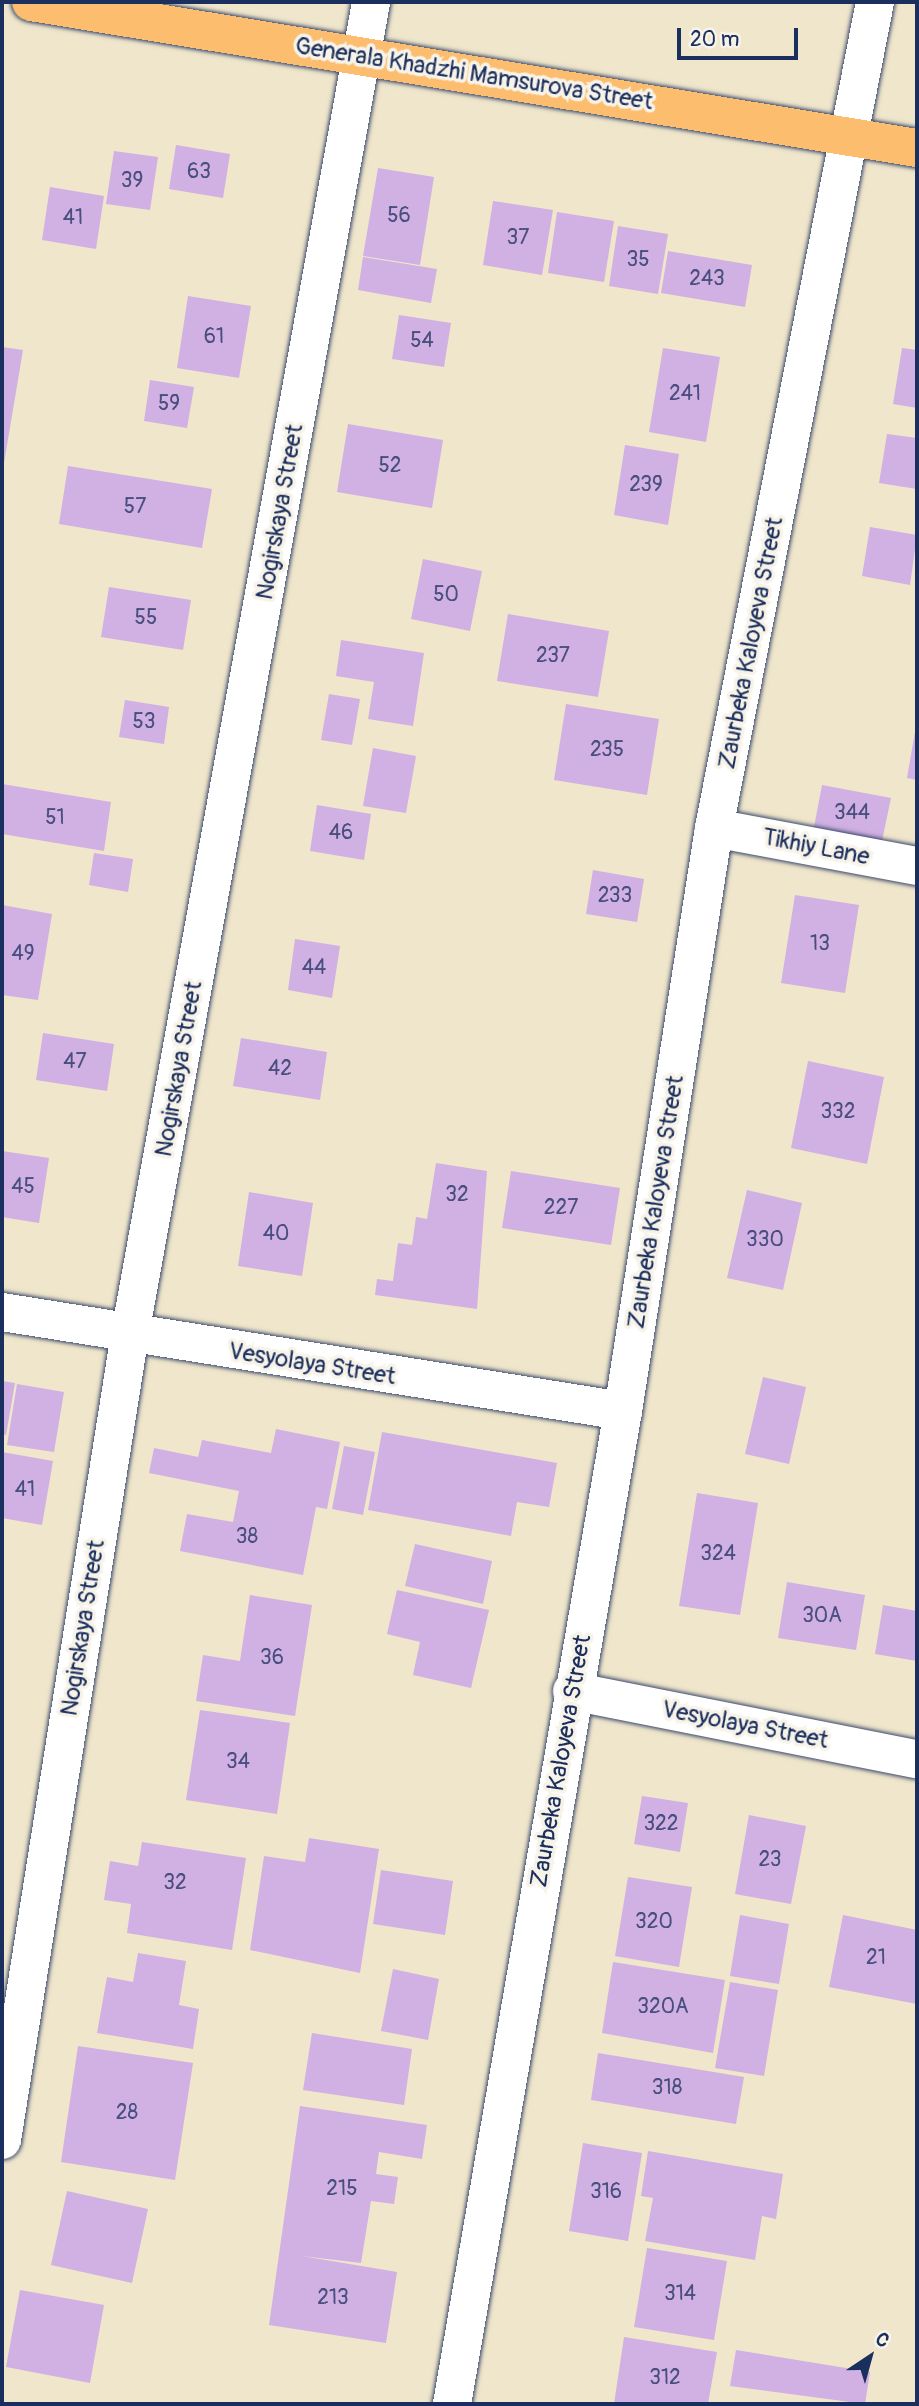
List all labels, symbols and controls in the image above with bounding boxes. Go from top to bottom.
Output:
scale bar [681,14,802,58]
text: 20 m [690,26,739,53]
street label: Generala Khadzhi Mamsurova Street [293,31,655,117]
house number: 63 [187,159,211,185]
house number: 39 [121,168,143,194]
house number: 56 [387,203,411,229]
house number: 41 [63,205,83,231]
house number: 37 [507,225,529,251]
house number: 35 [626,247,650,273]
house number: 243 [689,266,725,292]
house number: 61 [204,324,224,350]
house number: 54 [410,328,434,354]
house number: 241 [669,381,701,407]
house number: 59 [158,391,180,417]
street label: Nogirskaya Street [250,422,310,602]
house number: 52 [378,453,402,479]
house number: 239 [629,472,663,498]
house number: 57 [124,494,146,520]
street label: Zaurbeka Kaloyeva Street [712,515,790,771]
house number: 50 [433,582,459,608]
house number: 55 [135,605,157,631]
house number: 237 [536,643,570,669]
house number: 53 [132,709,156,735]
house number: 235 [590,737,624,763]
house number: 344 [834,800,870,826]
house number: 51 [45,805,65,831]
house number: 46 [329,820,353,846]
street label: Tikhiy Lane [760,823,872,871]
house number: 233 [598,883,632,909]
house number: 13 [810,931,830,957]
house number: 49 [12,941,34,967]
house number: 44 [302,955,326,981]
street label: Nogirskaya Street [149,979,209,1159]
house number: 47 [63,1049,87,1075]
house number: 42 [268,1056,292,1082]
street label: Zaurbeka Kaloyeva Street [622,1073,690,1331]
house number: 332 [820,1099,856,1125]
house number: 45 [11,1174,35,1200]
house number: 32 [445,1182,469,1208]
house number: 227 [544,1195,578,1221]
house number: 40 [263,1221,289,1247]
house number: 330 [746,1227,784,1253]
street label: Vesyolaya Street [226,1337,398,1391]
house number: 41 [15,1477,35,1503]
house number: 38 [236,1524,258,1550]
street label: Nogirskaya Street [55,1538,111,1718]
house number: 324 [700,1541,736,1567]
house number: 30А [802,1603,842,1629]
street label: Zaurbeka Kaloyeva Street [525,1632,597,1890]
house number: 36 [260,1645,284,1671]
street label: Vesyolaya Street [659,1695,831,1755]
house number: 34 [226,1749,250,1775]
house number: 322 [643,1811,679,1837]
house number: 23 [759,1847,781,1873]
house number: 32 [163,1870,187,1896]
house number: 320 [635,1909,673,1935]
house number: 21 [866,1945,886,1971]
house number: 320А [637,1994,689,2020]
house number: 318 [652,2075,682,2101]
house number: 28 [116,2100,138,2126]
house number: 215 [326,2176,358,2202]
house number: 316 [590,2179,622,2205]
house number: 314 [664,2281,696,2307]
house number: 213 [317,2285,349,2311]
north arrow [835,2322,905,2392]
text: С [871,2327,894,2353]
house number: 312 [649,2365,681,2391]

